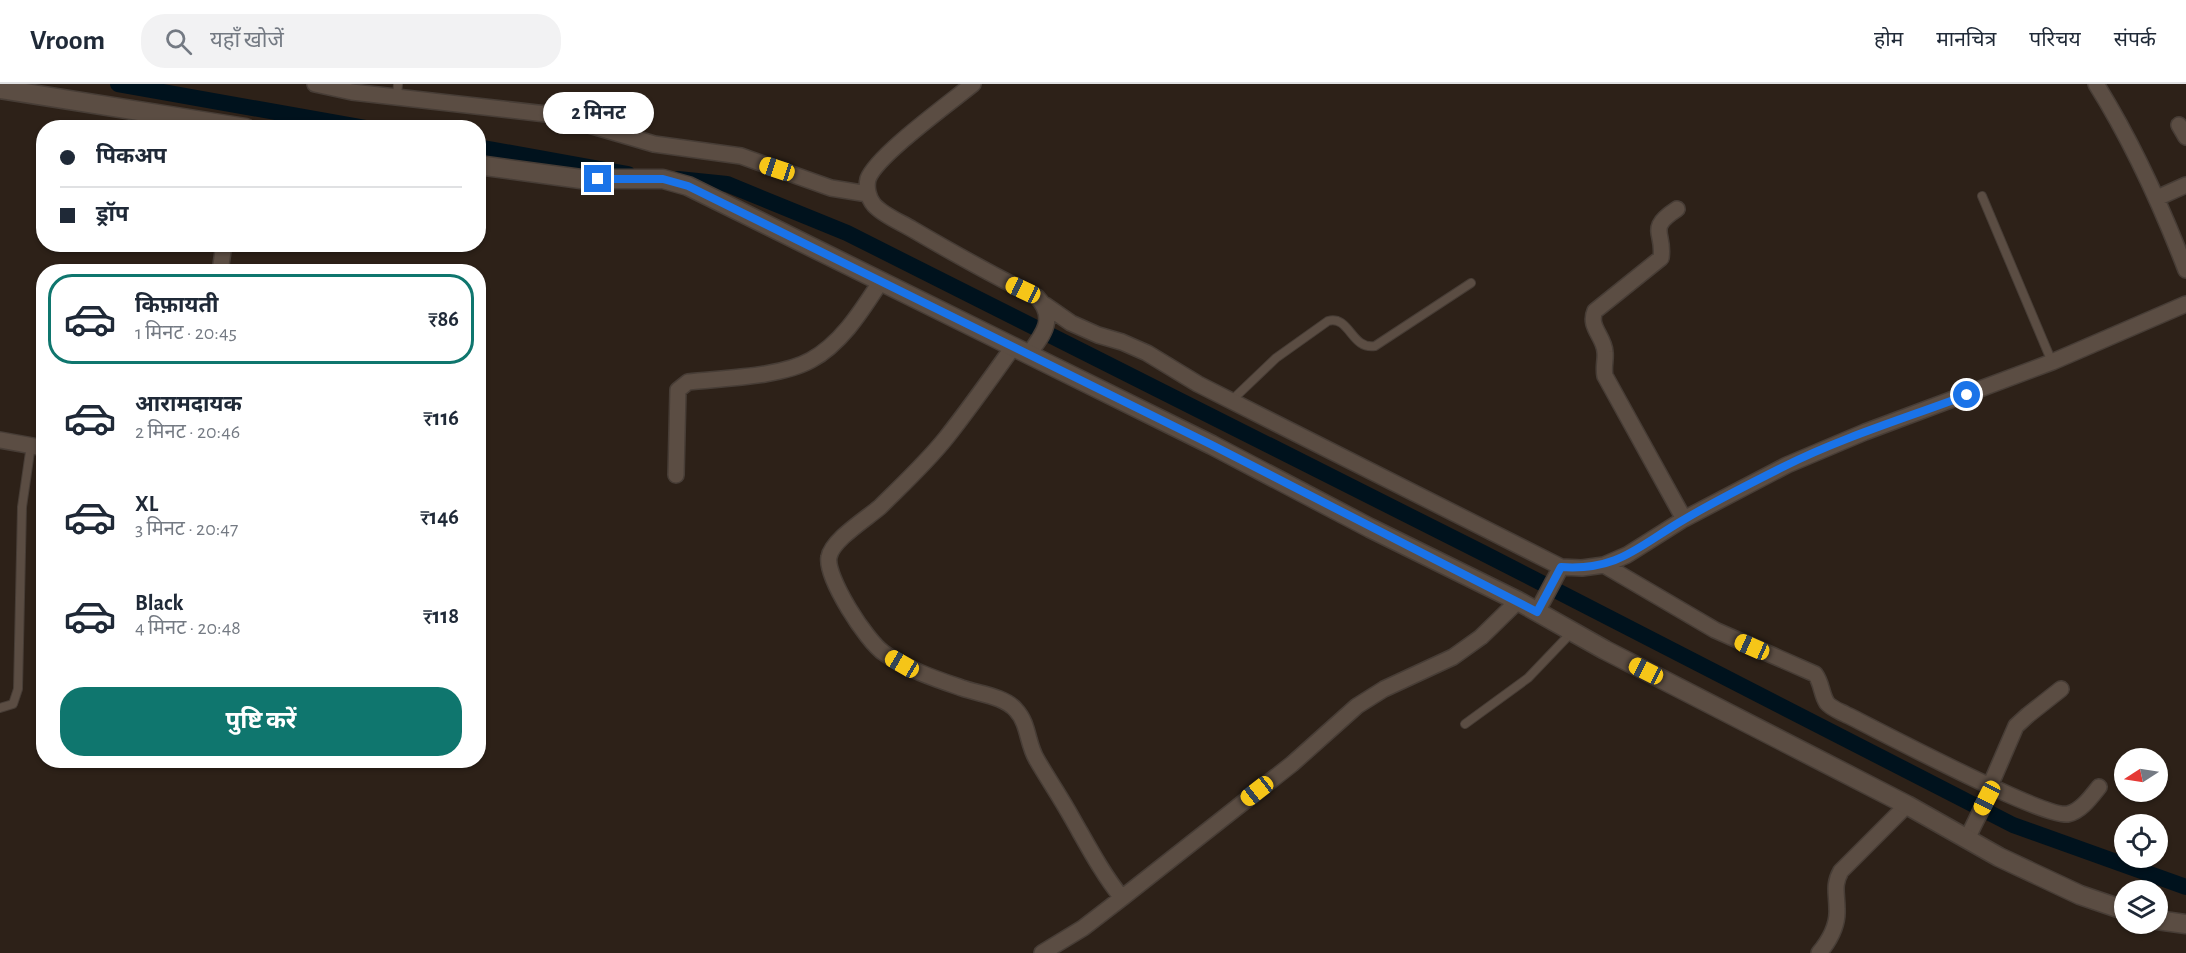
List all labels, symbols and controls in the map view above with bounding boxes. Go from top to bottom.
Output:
search box [141,14,561,68]
icon: search [162,25,195,58]
text: Vroom [30,27,105,55]
text: यहाँ खोजें [210,29,284,51]
text: होम [1874,29,1903,50]
text: मानचित्र [1936,29,1996,50]
text: परिचय [2029,29,2081,50]
text: संपर्क [2114,29,2156,50]
callout: 2 मिनट [542,92,654,134]
text: 2 मिनट [571,103,626,123]
text: पिकअप [96,145,167,167]
car [757,155,797,183]
route end [584,165,611,192]
text: ड्रॉप [96,203,129,225]
car [1003,274,1043,306]
icon: car [63,292,117,346]
text: किफ़ायती [135,294,219,316]
text: ₹86 [428,308,459,330]
text: 1 मिनट · 20:45 [135,323,237,343]
route start [1953,381,1980,408]
icon: car [63,391,117,445]
text: आरामदायक [135,393,242,415]
text: ₹116 [423,407,459,429]
text: 2 मिनट · 20:46 [135,422,240,442]
icon: car [63,490,117,544]
text: XL [135,493,158,515]
text: ₹146 [420,506,459,528]
text: 3 मिनट · 20:47 [135,519,238,539]
icon: car [63,589,117,643]
text: Black [135,592,183,614]
text: ₹118 [423,605,459,627]
text: 4 मिनट · 20:48 [135,618,241,638]
car [1732,631,1772,663]
car [882,647,922,681]
car [1626,655,1666,687]
button: पुष्टि करें [60,687,462,756]
north arrow [2114,748,2168,802]
map controls [2114,748,2168,934]
car [1237,773,1277,809]
car [1971,778,2003,818]
button: locate [2114,814,2168,868]
button: layers [2114,880,2168,934]

